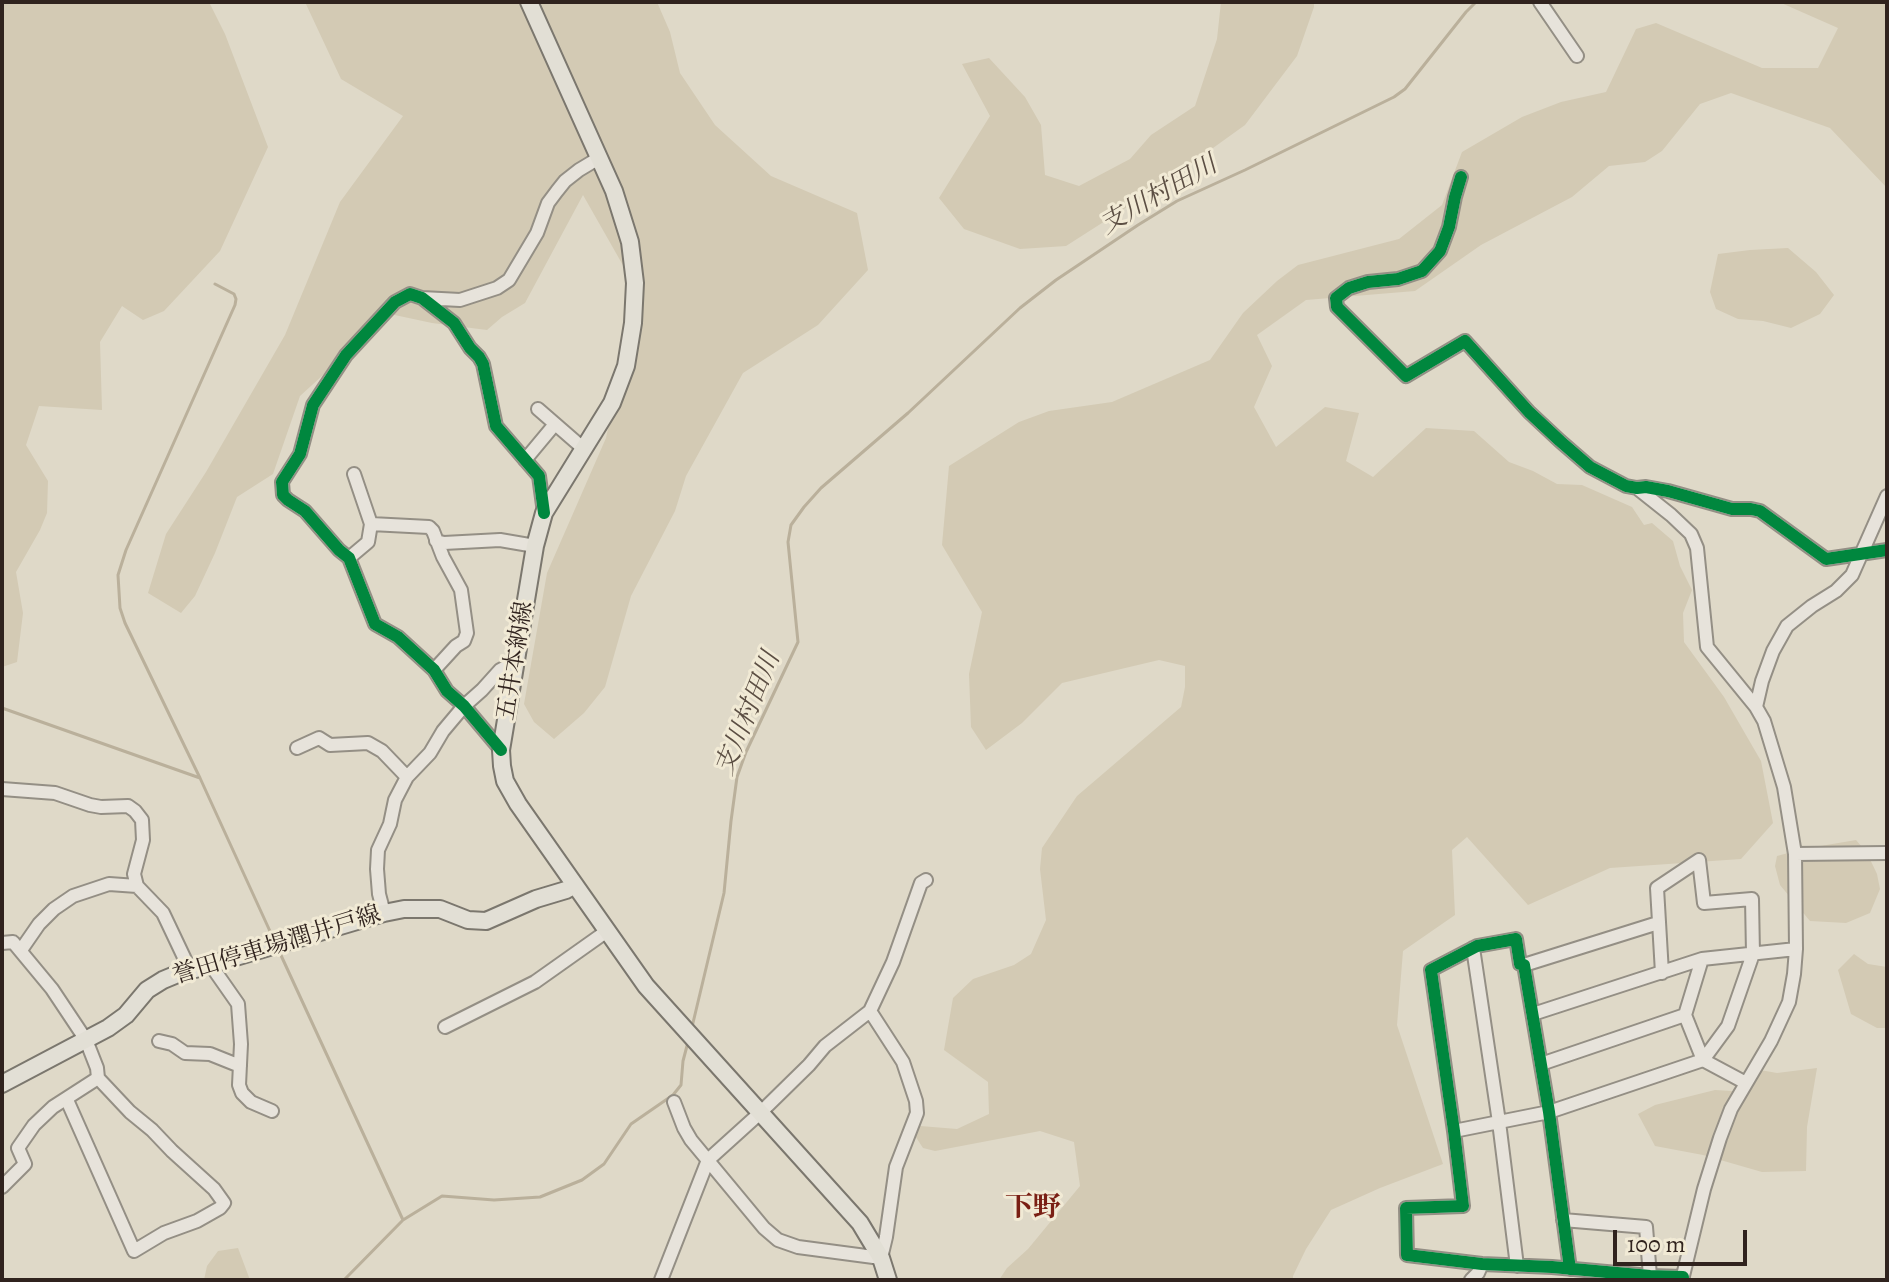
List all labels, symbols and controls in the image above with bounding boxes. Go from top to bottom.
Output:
water label: 支川村田川 [1095,150,1223,242]
street label: 五井本納線 [492,599,540,723]
water label: 支川村田川 [710,648,788,780]
street label: 誉田停車場潤井戸線 [170,901,384,991]
district label: 下野 [1005,1192,1061,1226]
scale bar [1617,1214,1751,1264]
text: 100 m [1627,1228,1686,1260]

